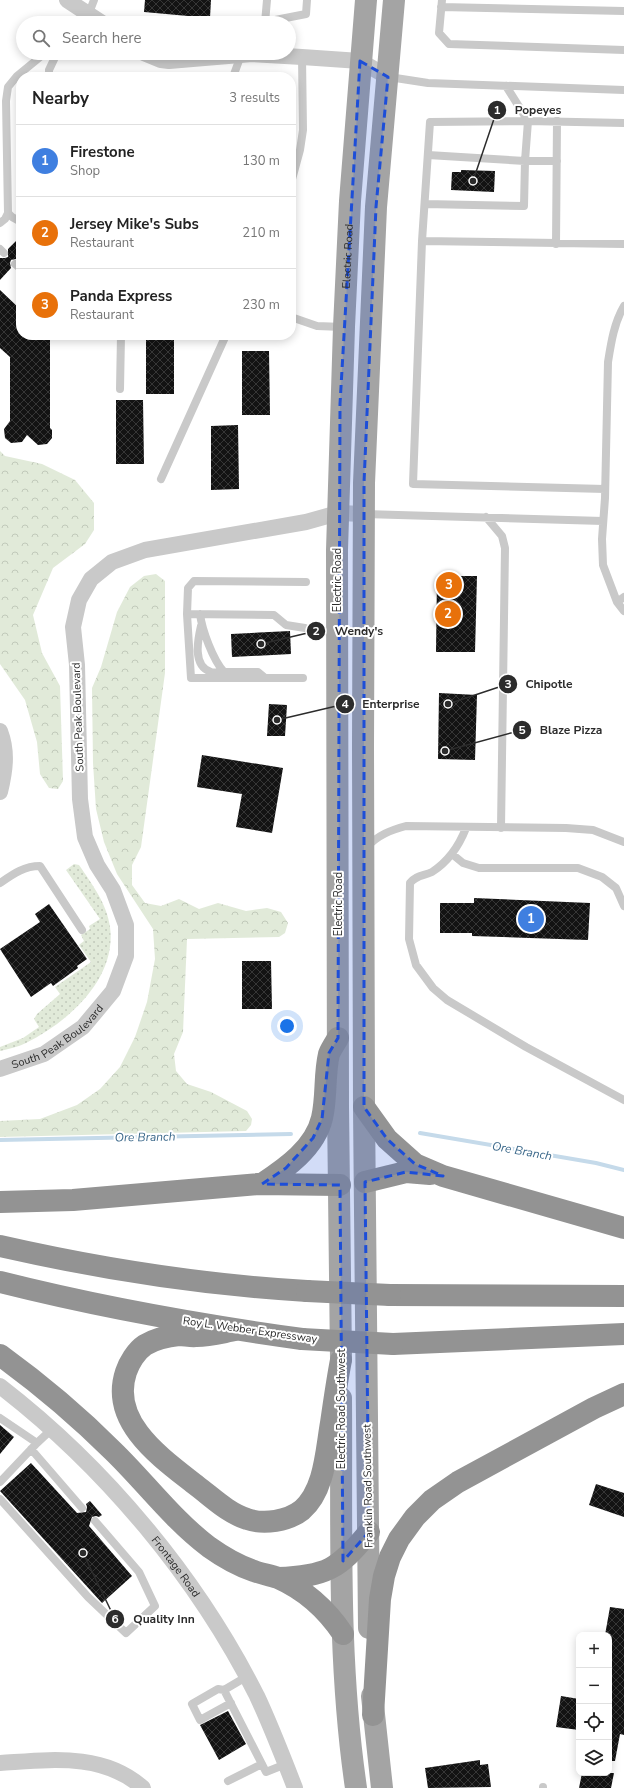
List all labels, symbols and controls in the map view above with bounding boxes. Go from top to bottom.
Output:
search box [16,16,296,60]
icon: search [30,27,52,49]
text: Search here [62,28,142,48]
text: Nearby [32,87,89,110]
text: 3 results [229,89,280,107]
callout: Popeyes [487,98,570,122]
text: 1 [493,102,501,118]
text: Popeyes [515,102,561,118]
text: Firestone [70,142,135,162]
text: 1 [41,152,49,170]
text: 130 m [242,152,280,170]
text: Shop [70,162,100,180]
text: Jersey Mike's Subs [70,214,199,234]
text: 2 [41,224,49,242]
text: 210 m [242,224,280,242]
street label: Electric Road [338,224,356,289]
text: Restaurant [70,234,134,252]
text: Panda Express [70,286,172,306]
text: 3 [41,296,49,314]
text: 230 m [242,296,280,314]
text: Restaurant [70,306,134,324]
street label: Electric Road [330,548,345,612]
pin: 3 [436,570,462,600]
pin: 2 [435,599,461,629]
callout: Wendy's [306,619,391,643]
text: 2 [312,623,320,639]
text: Wendy's [335,623,383,639]
street label: South Peak Boulevard [69,662,87,772]
callout: Chipotle [498,672,581,696]
text: 3 [504,676,512,692]
text: Chipotle [525,676,573,692]
callout: Enterprise [335,692,428,716]
text: 4 [341,696,349,712]
text: Enterprise [362,696,420,712]
callout: Blaze Pizza [512,718,611,742]
text: 5 [518,722,526,738]
text: Blaze Pizza [540,722,602,738]
street label: Electric Road [331,872,346,936]
pin: 1 [518,904,544,934]
street label: South Peak Boulevard [9,1001,106,1072]
your location [277,1016,297,1036]
water label: Ore Branch [114,1128,176,1146]
water label: Ore Branch [491,1138,553,1164]
street label: Roy L. Webber Expressway [182,1313,318,1347]
street label: Electric Road Southwest [334,1349,349,1469]
street label: Franklin Road Southwest [359,1424,377,1548]
street label: Frontage Road [148,1533,204,1600]
callout: Quality Inn [105,1607,203,1631]
text: 6 [111,1611,119,1627]
text: Quality Inn [133,1611,195,1627]
map controls [576,1632,612,1776]
button: + [576,1632,612,1668]
button: − [576,1668,612,1704]
button: locate [576,1704,612,1740]
button: layers [576,1740,612,1776]

